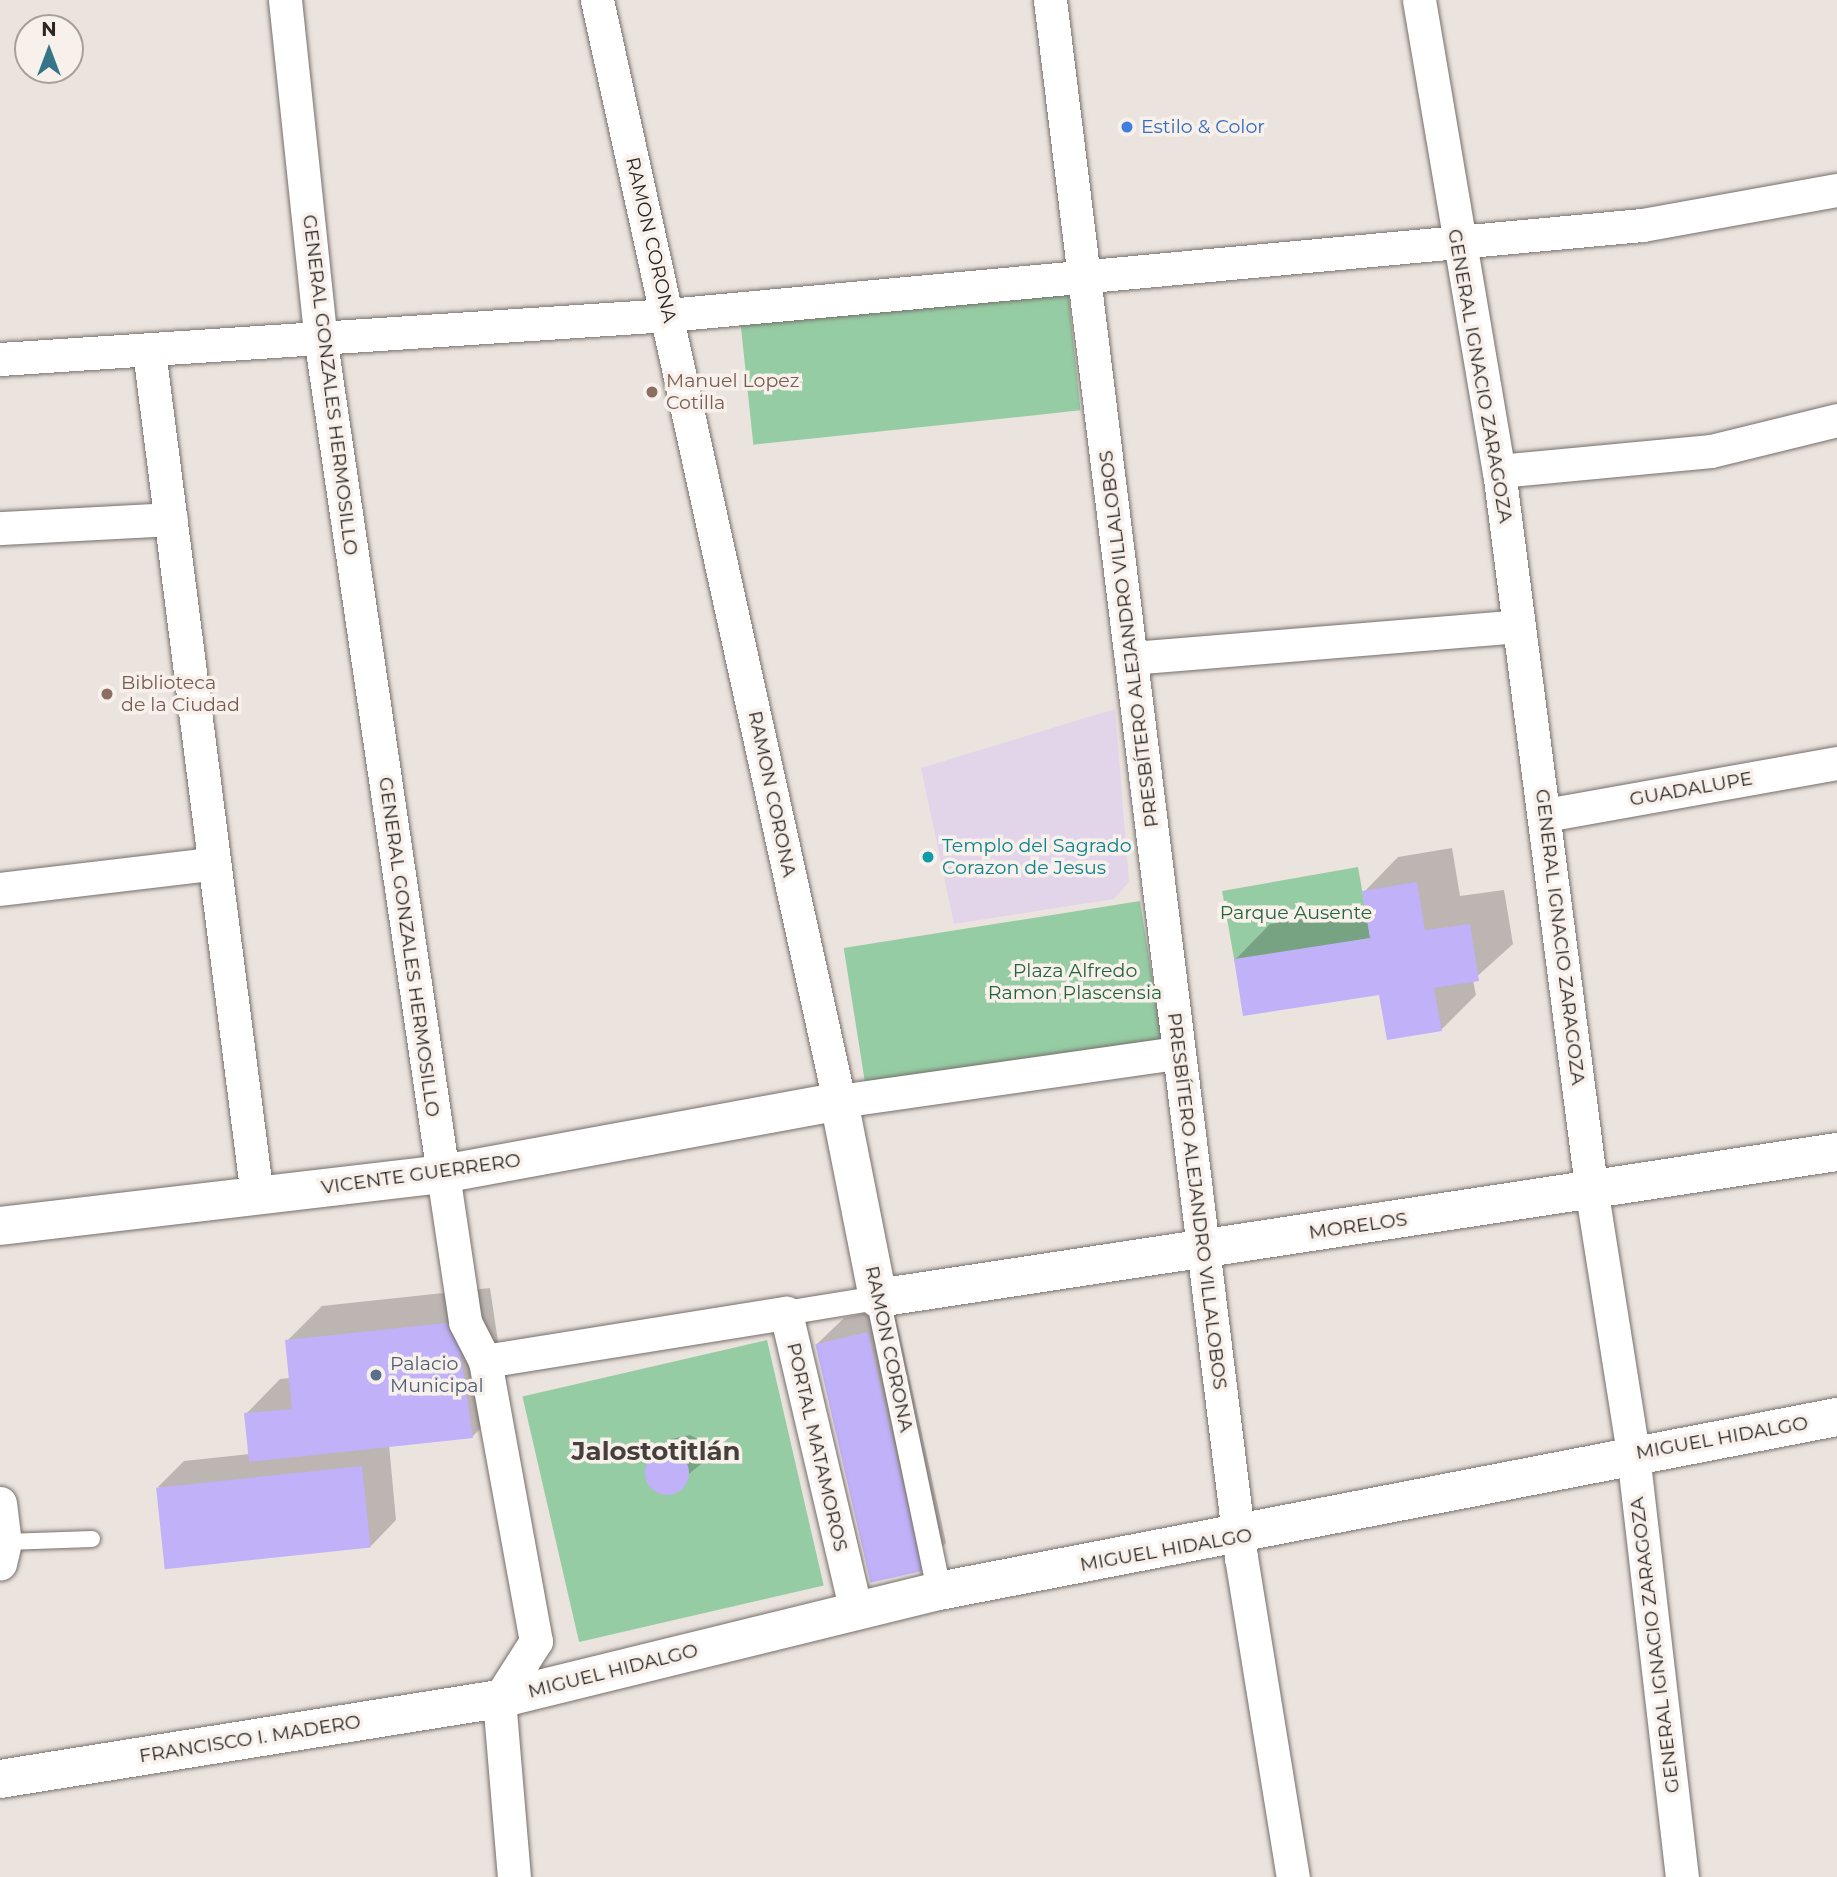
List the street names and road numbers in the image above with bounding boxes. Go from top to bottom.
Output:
street label: RAMON CORONA [621,155,681,325]
street label: GENERAL GONZALES HERMOSILLO [298,213,362,557]
street label: GENERAL IGNACIO ZARAGOZA [1443,227,1517,525]
street label: PRESBÍTERO ALEJANDRO VILLALOBOS [1095,449,1163,829]
street label: RAMON CORONA [743,709,801,879]
street label: GUADALUPE [1628,767,1754,811]
street label: GENERAL GONZALES HERMOSILLO [374,775,444,1119]
street label: GENERAL IGNACIO ZARAGOZA [1531,788,1589,1086]
street label: PRESBÍTERO ALEJANDRO VILLALOBOS [1163,1011,1231,1391]
street label: VICENTE GUERRERO [320,1149,522,1199]
street label: MORELOS [1307,1208,1409,1244]
street label: RAMON CORONA [860,1264,918,1434]
street label: PORTAL MATAMOROS [782,1340,852,1554]
street label: MIGUEL HIDALGO [1634,1412,1810,1464]
street label: GENERAL IGNACIO ZARAGOZA [1626,1496,1684,1794]
street label: MIGUEL HIDALGO [1078,1524,1254,1576]
street label: MIGUEL HIDALGO [526,1639,700,1703]
street label: FRANCISCO I. MADERO [138,1710,362,1768]

